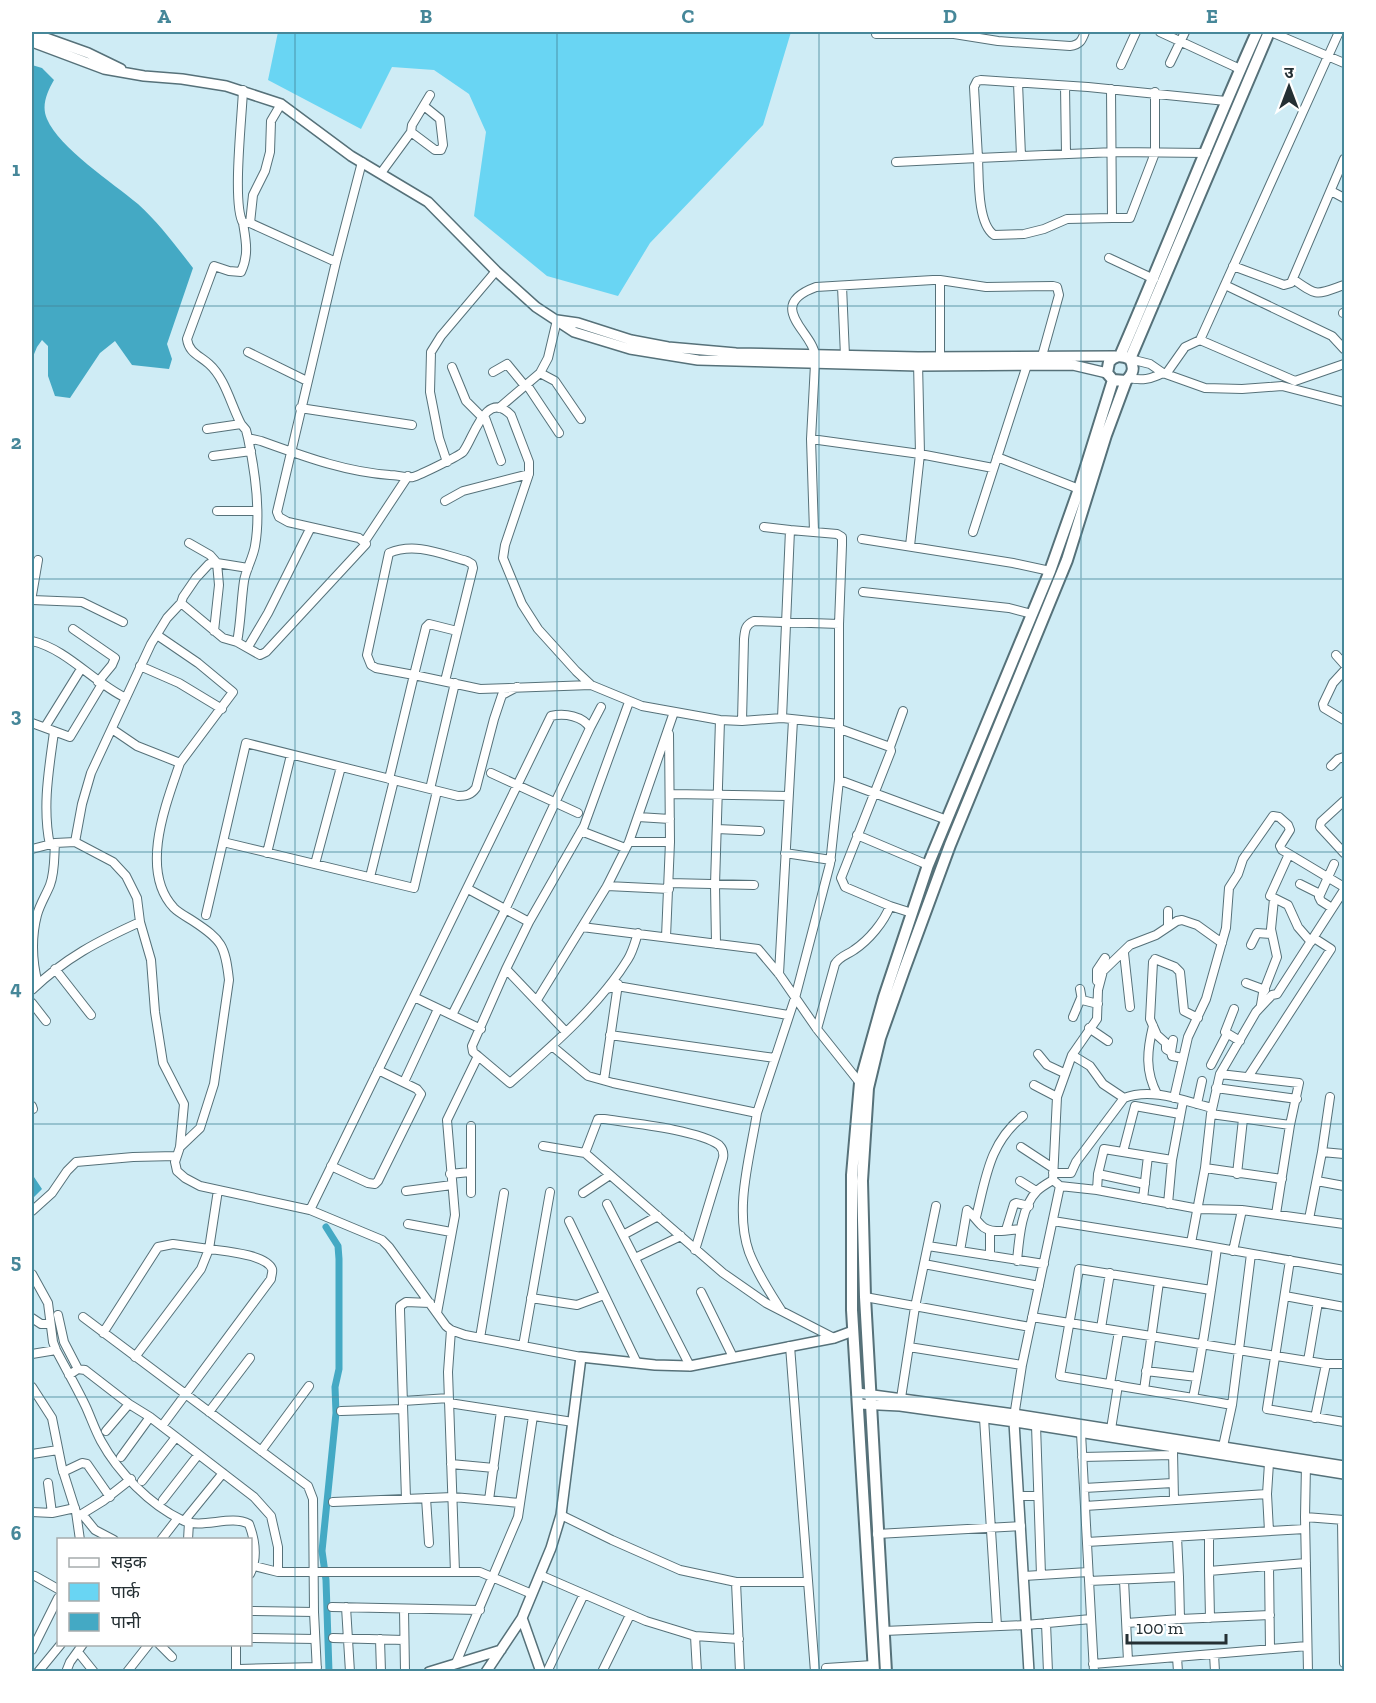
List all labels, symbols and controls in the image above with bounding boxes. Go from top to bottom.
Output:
text: A [157,4,171,28]
text: B [420,4,432,28]
text: C [682,4,695,28]
text: D [943,4,957,28]
text: E [1206,4,1218,28]
north arrow [1259,57,1319,117]
text: उ [1284,63,1294,82]
text: 1 [12,157,20,181]
text: 2 [11,430,22,454]
text: 3 [11,703,22,727]
text: 4 [10,976,22,1000]
text: 5 [11,1249,21,1273]
text: 6 [11,1521,22,1545]
legend [57,1538,252,1646]
text: सड़क [111,1551,148,1573]
text: पार्क [111,1581,141,1603]
scale bar [1127,1607,1226,1645]
text: पानी [111,1611,141,1633]
text: 100 m [1136,1617,1184,1639]

